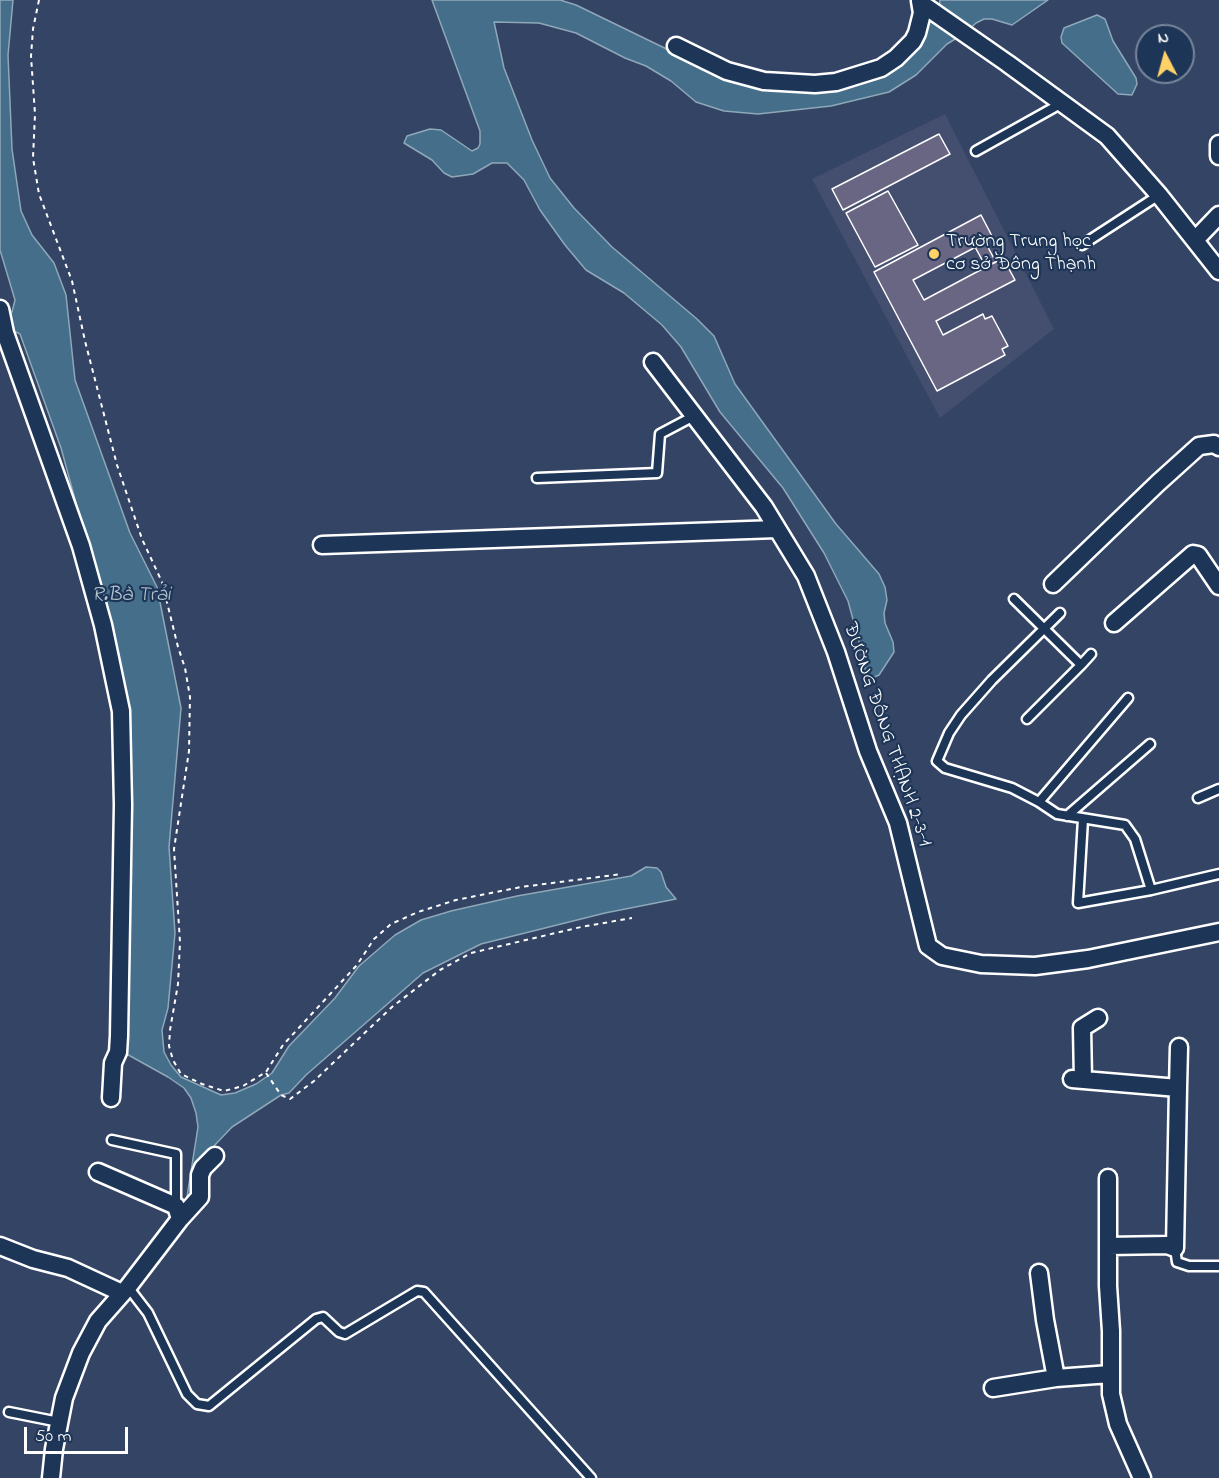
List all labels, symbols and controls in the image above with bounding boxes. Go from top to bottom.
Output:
north arrow [1135,24,1195,84]
text: N [1157,26,1170,51]
place label: Trường Trung học cơ sở Đông Thạnh [946,231,1096,278]
marker: Trường Trung học cơ sở Đông Thạnh [927,247,941,261]
water label: R.Bà Trải [92,584,170,610]
street label: ĐƯỜNG ĐÔNG THẠNH 2-3-1 [836,620,936,850]
scale bar [27,1415,130,1453]
text: 50 m [35,1424,72,1450]

